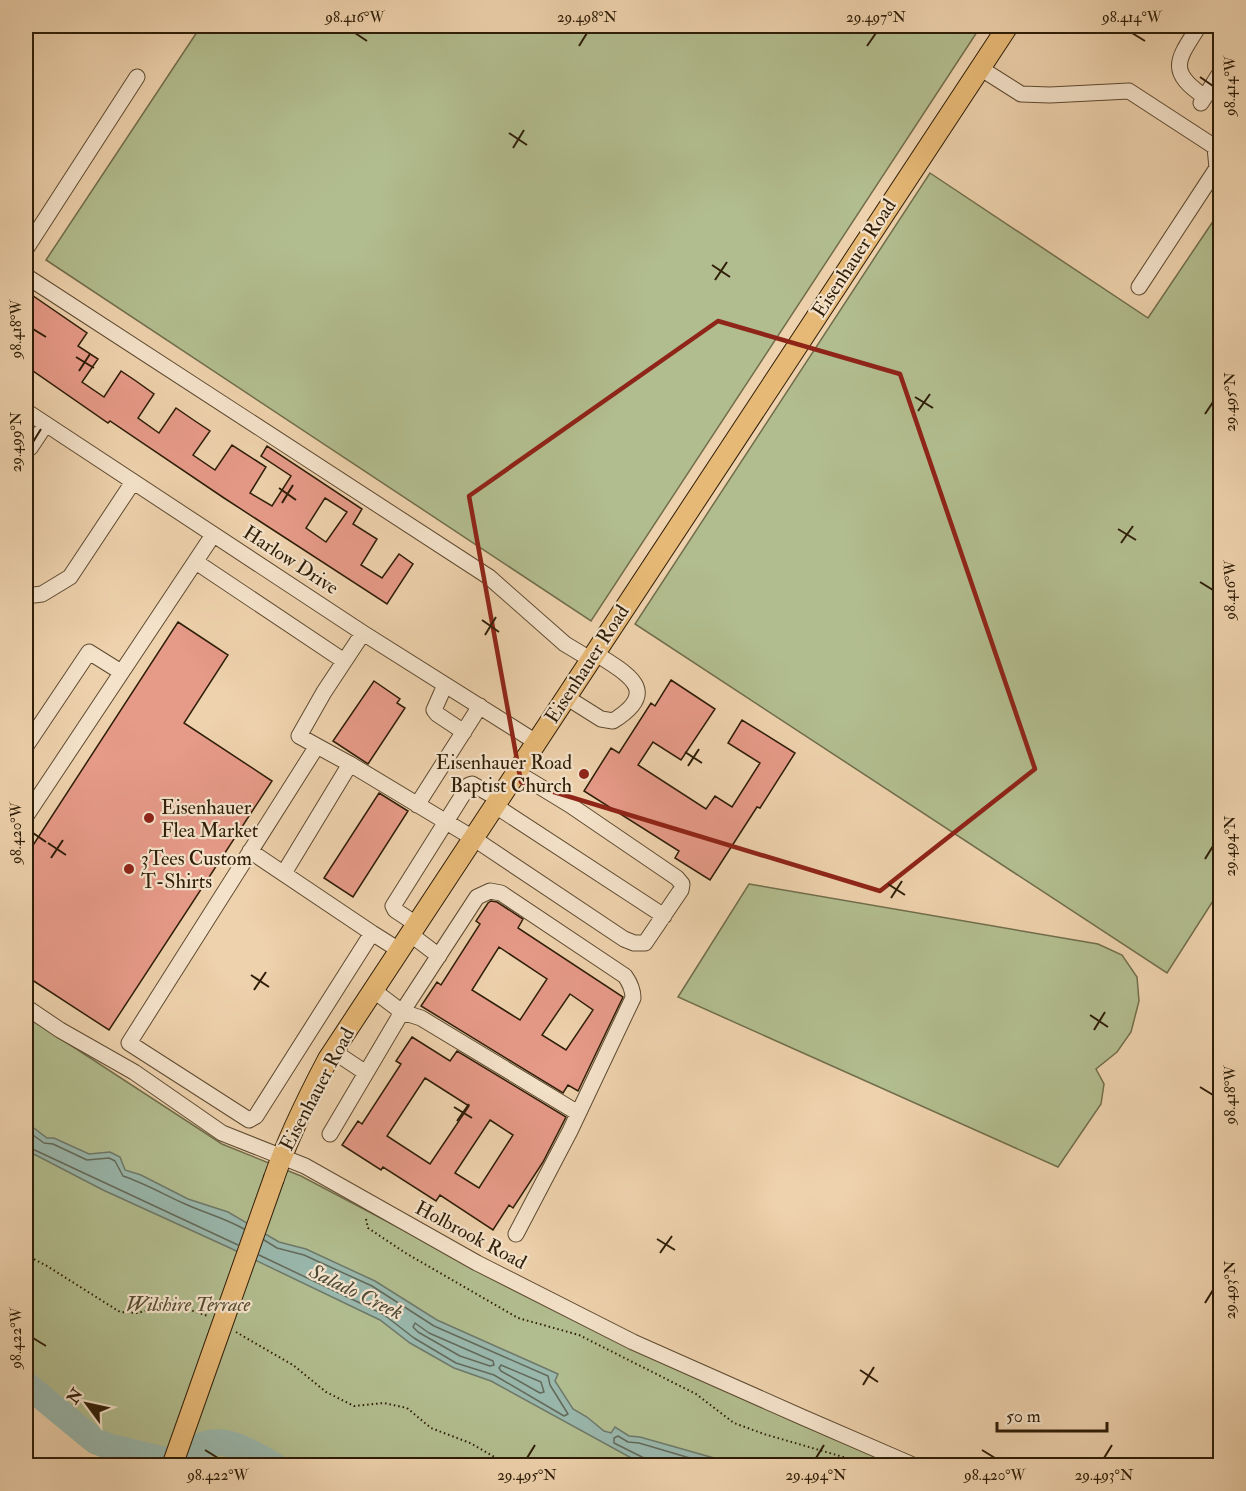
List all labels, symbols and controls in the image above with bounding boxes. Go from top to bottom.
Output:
text: 98.416°W [324,8,385,27]
text: 29.498°N [557,8,618,27]
text: 29.497°N [846,8,906,27]
text: 98.414°W [1101,8,1163,27]
text: 98.414°W [1221,55,1240,117]
street label: Eisenhauer Road [806,194,902,322]
text: 98.418°W [7,299,26,359]
text: 29.495°N [1221,372,1240,432]
text: 29.499°N [7,411,26,472]
street label: Harlow Drive [239,520,343,600]
text: 98.416°W [1221,560,1240,621]
street label: Eisenhauer Road [539,600,635,728]
place label: Eisenhauer Road Baptist Church [436,750,573,799]
marker: Eisenhauer Road Baptist Church [577,767,591,781]
place label: Eisenhauer Flea Market [161,795,259,843]
text: 98.420°W [7,801,26,865]
marker: Eisenhauer Flea Market [142,811,156,825]
text: 29.494°N [1221,815,1240,877]
place label: 3Tees Custom T-Shirts [141,846,252,894]
marker: 3Tees Custom T-Shirts [122,862,136,876]
street label: Eisenhauer Road [274,1023,360,1155]
text: 98.418°W [1221,1065,1240,1125]
street label: Holbrook Road [411,1195,531,1275]
water label: Salado Creek [304,1257,407,1326]
text: 29.493°N [1221,1260,1240,1319]
park label: Wilshire Terrace [126,1292,251,1317]
text: 98.422°W [7,1306,26,1370]
north arrow [57,1374,117,1434]
text: N [62,1384,88,1409]
scale bar [997,1395,1106,1433]
text: 50 m [1006,1405,1041,1428]
text: 98.422°W [186,1466,250,1485]
text: 29.495°N [497,1466,557,1485]
text: 29.494°N [786,1466,847,1485]
text: 98.420°W [963,1466,1027,1485]
text: 29.493°N [1075,1466,1134,1485]

